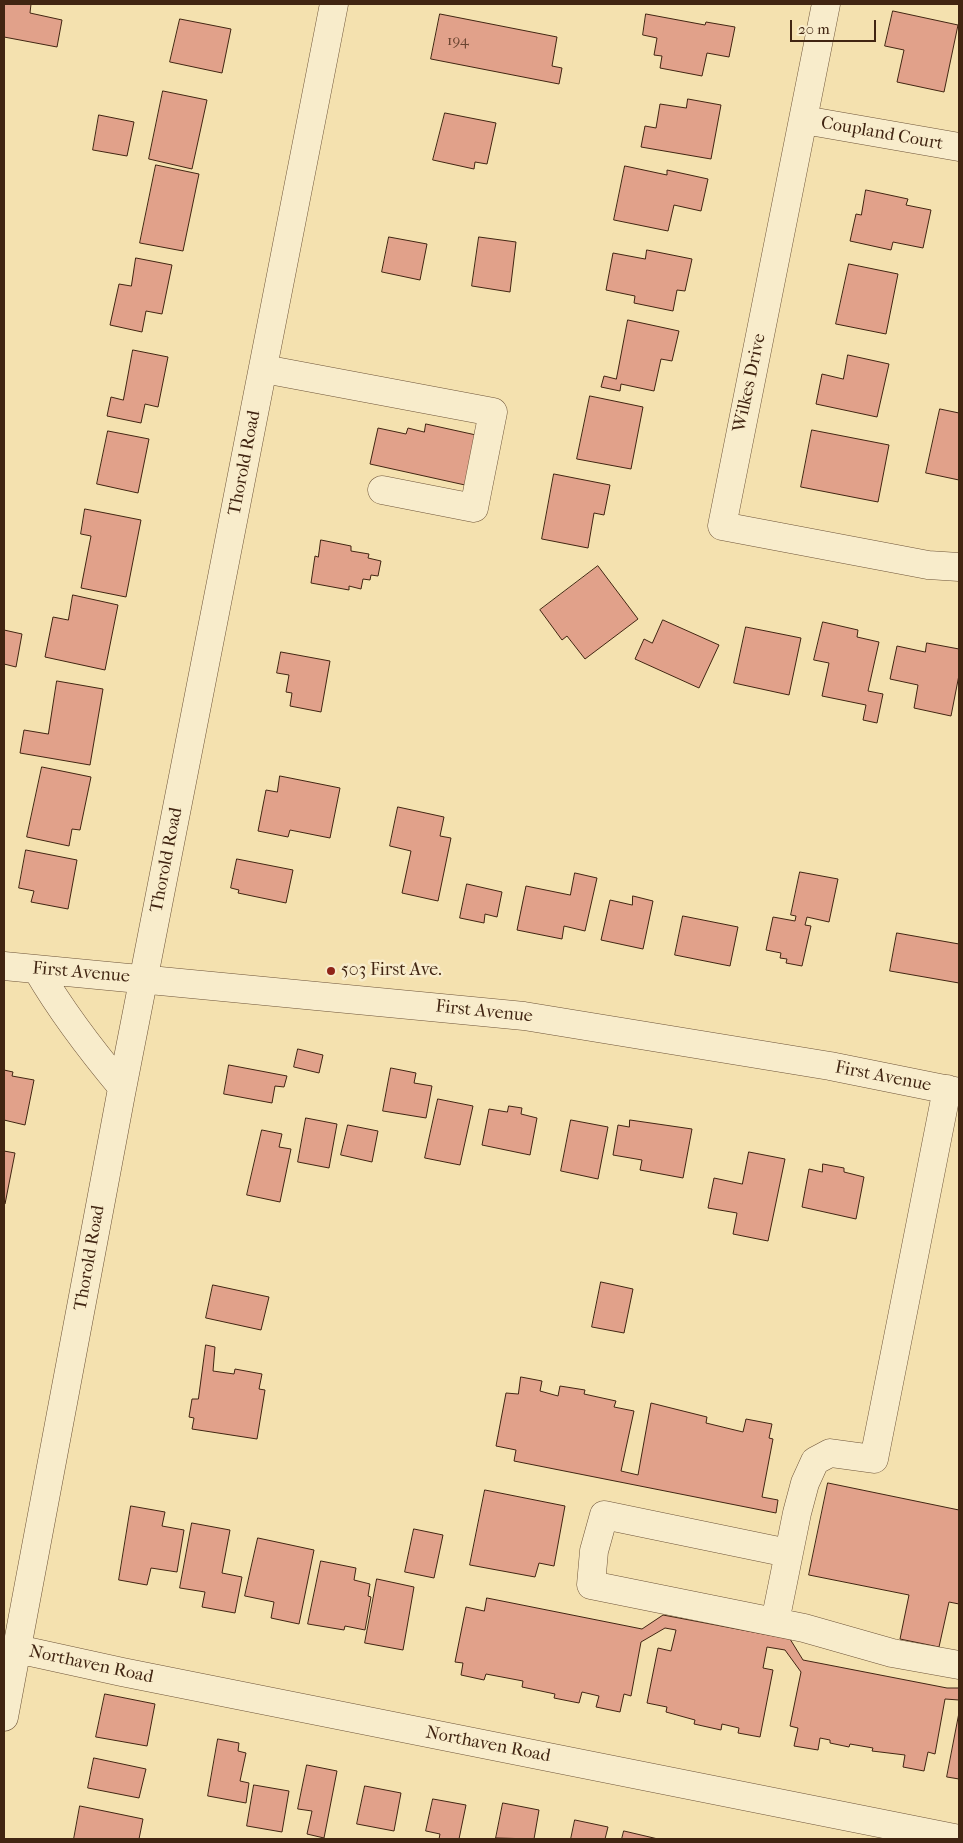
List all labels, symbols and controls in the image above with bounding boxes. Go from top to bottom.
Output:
scale bar [793,10,879,42]
text: 20 m [798,20,830,38]
house number: 194 [447,32,469,50]
street label: Coupland Court [819,113,945,155]
street label: Wilkes Drive [729,332,771,434]
street label: Thorold Road [224,409,266,517]
street label: Thorold Road [146,806,188,914]
street label: First Avenue [31,958,131,988]
place label: 503 First Ave. [341,960,442,982]
marker: 503 First Ave. [325,965,337,977]
street label: First Avenue [434,996,534,1028]
street label: First Avenue [833,1057,933,1097]
street label: Thorold Road [70,1204,110,1312]
street label: Northaven Road [27,1641,155,1689]
street label: Northaven Road [424,1722,552,1768]

